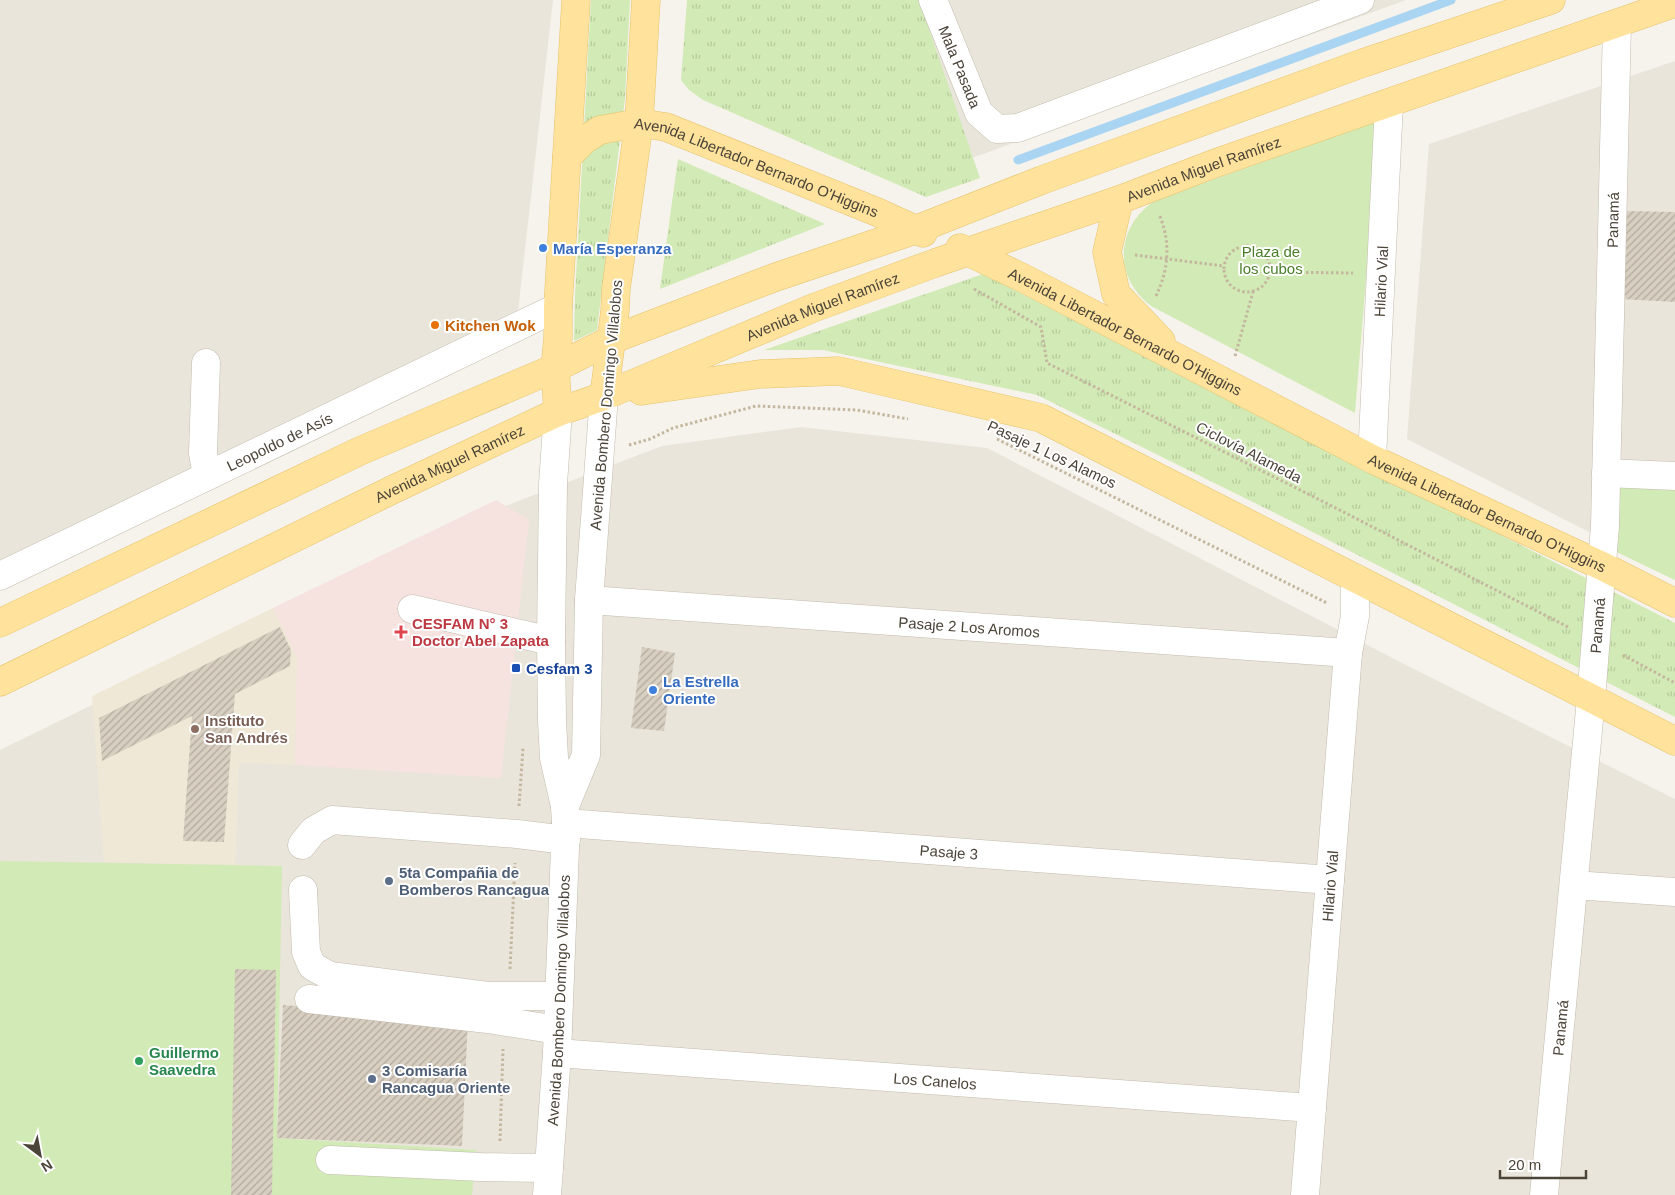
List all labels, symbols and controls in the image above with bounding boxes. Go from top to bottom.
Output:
street label: Mala Pasada [936,23,985,111]
street label: Avenida Libertador Bernardo O'Higgins [633,114,881,220]
street label: Avenida Miguel Ramírez [1124,133,1283,205]
street label: Panamá [1603,191,1621,248]
place label: María Esperanza [553,240,672,257]
marker: María Esperanza [537,242,549,254]
park label: Plaza de los cubos [1239,243,1303,277]
street label: Hilario Vial [1370,245,1391,317]
street label: Avenida Libertador Bernardo O'Higgins [1006,264,1245,399]
street label: Avenida Miguel Ramírez [743,268,902,344]
street label: Avenida Bombero Domingo Villalobos [587,279,625,531]
place label: Kitchen Wok [445,317,536,334]
marker: Kitchen Wok [429,319,441,331]
street label: Leopoldo de Asís [224,409,335,474]
street label: Pasaje 1 Los Alamos [985,417,1119,491]
street label: Ciclovía Alameda [1194,418,1305,486]
street label: Avenida Miguel Ramírez [372,421,527,506]
street label: Avenida Libertador Bernardo O'Higgins [1366,450,1609,575]
street label: Panamá [1586,596,1608,654]
street label: Pasaje 2 Los Aromos [898,613,1040,640]
place label: CESFAM N° 3 Doctor Abel Zapata [412,615,550,649]
marker: CESFAM N° 3 Doctor Abel Zapata [394,625,408,639]
place label: Cesfam 3 [526,660,593,677]
marker: Cesfam 3 [510,662,522,674]
place label: La Estrella Oriente [663,673,740,707]
marker: La Estrella Oriente [647,684,659,696]
place label: Instituto San Andrés [205,712,288,746]
marker: Instituto San Andrés [189,723,201,735]
street label: Pasaje 3 [919,841,979,862]
street label: Hilario Vial [1318,850,1341,922]
place label: 5ta Compañia de Bomberos Rancagua [399,864,550,898]
street label: Avenida Bombero Domingo Villalobos [543,874,572,1126]
marker: 5ta Compañia de Bomberos Rancagua [383,875,395,887]
street label: Panamá [1549,998,1571,1056]
place label: Guillermo Saavedra [149,1044,219,1078]
marker: Guillermo Saavedra [133,1055,145,1067]
place label: 3 Comisaría Rancagua Oriente [382,1062,510,1096]
street label: Los Canelos [893,1069,977,1092]
marker: 3 Comisaría Rancagua Oriente [366,1073,378,1085]
north arrow [15,1130,65,1180]
scale bar [1500,1148,1586,1180]
text: 20 m [1508,1156,1541,1173]
text: N [38,1157,55,1175]

